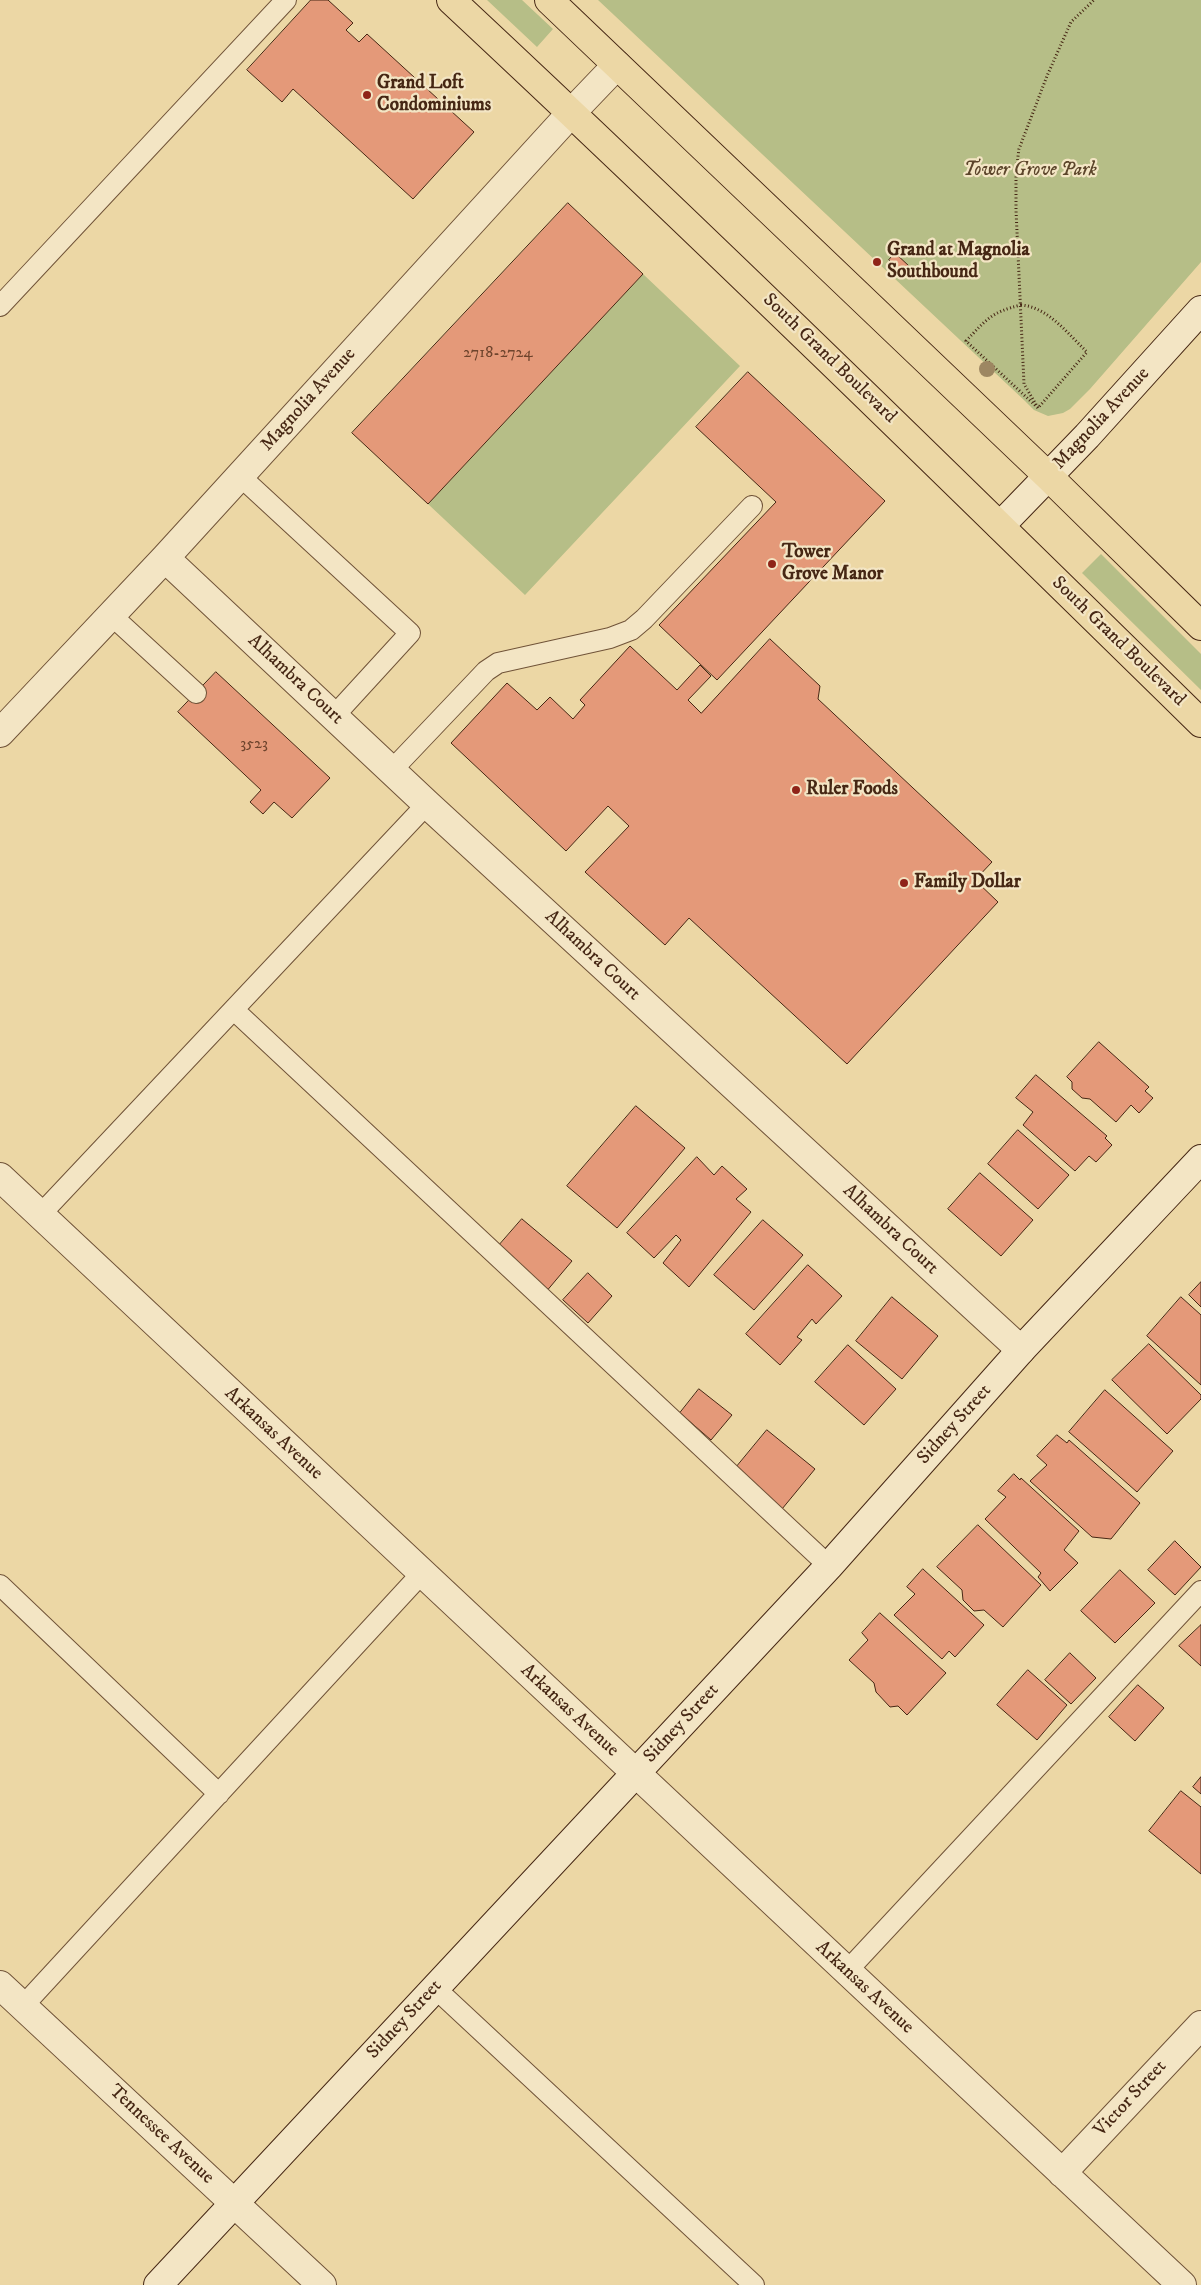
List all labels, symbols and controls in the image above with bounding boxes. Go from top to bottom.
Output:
place label: Grand Loft Condominiums [377,73,491,117]
marker: Grand Loft Condominiums [361,89,373,101]
park label: Tower Grove Park [963,160,1097,182]
place label: Grand at Magnolia Southbound [887,240,1029,284]
marker: Grand at Magnolia Southbound [871,256,883,268]
street label: South Grand Boulevard [757,289,901,429]
street label: Magnolia Avenue [257,344,361,456]
house number: 2718-2724 [463,344,533,364]
street label: Magnolia Avenue [1049,363,1155,475]
place label: Tower Grove Manor [782,542,883,586]
marker: Tower Grove Manor [766,558,778,570]
street label: South Grand Boulevard [1046,572,1190,712]
street label: Alhambra Court [243,630,347,730]
house number: 3523 [240,735,268,755]
place label: Ruler Foods [806,779,898,801]
marker: Ruler Foods [790,784,802,796]
place label: Family Dollar [914,872,1021,894]
marker: Family Dollar [898,877,910,889]
street label: Alhambra Court [540,906,644,1006]
street label: Alhambra Court [838,1180,942,1280]
street label: Sidney Street [913,1380,997,1470]
street label: Arkansas Avenue [219,1383,327,1485]
street label: Arkansas Avenue [515,1660,623,1762]
street label: Sidney Street [640,1680,724,1768]
street label: Arkansas Avenue [810,1937,918,2039]
street label: Sidney Street [363,1976,447,2064]
street label: Victor Street [1090,2056,1172,2142]
street label: Tennessee Avenue [104,2081,218,2189]

